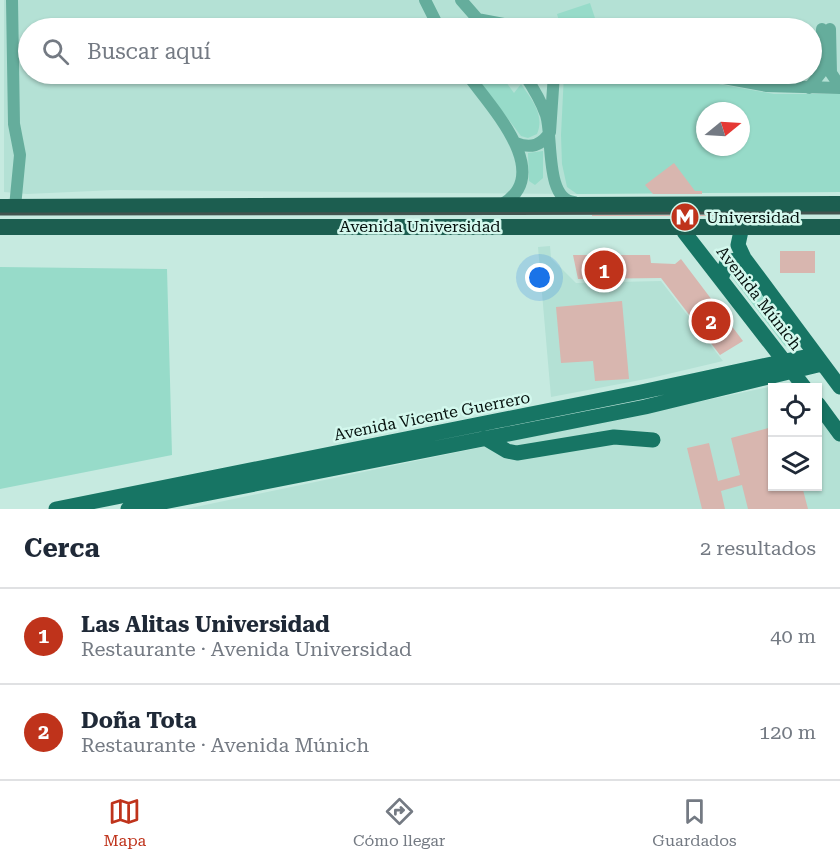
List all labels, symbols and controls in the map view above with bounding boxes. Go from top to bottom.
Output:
search box [18,18,822,84]
icon: search [39,35,72,68]
text: Buscar aquí [87,39,211,64]
north arrow [696,102,750,156]
metro station icon: Universidad [669,201,701,233]
place label: Universidad [706,208,800,227]
street label: Avenida Universidad [340,217,500,236]
street label: Avenida Múnich [713,242,805,354]
pin: 1 [584,248,624,292]
your location [525,263,554,292]
pin: 2 [692,298,730,344]
map controls [768,383,822,491]
button: locate [768,383,822,437]
street label: Avenida Vicente Guerrero [332,388,532,444]
button: layers [768,437,822,491]
text: Cerca [24,533,100,563]
text: 2 resultados [700,536,816,560]
text: Las Alitas Universidad [81,612,330,637]
text: 1 [38,624,49,648]
text: 40 m [770,624,816,648]
text: Restaurante · Avenida Universidad [81,637,412,661]
text: Doña Tota [81,708,197,733]
text: 2 [38,720,49,744]
text: 120 m [759,720,816,744]
text: Restaurante · Avenida Múnich [81,733,369,757]
tab: Mapa [103,795,146,850]
tab: Cómo llegar [353,795,445,850]
tab: Guardados [652,795,737,850]

